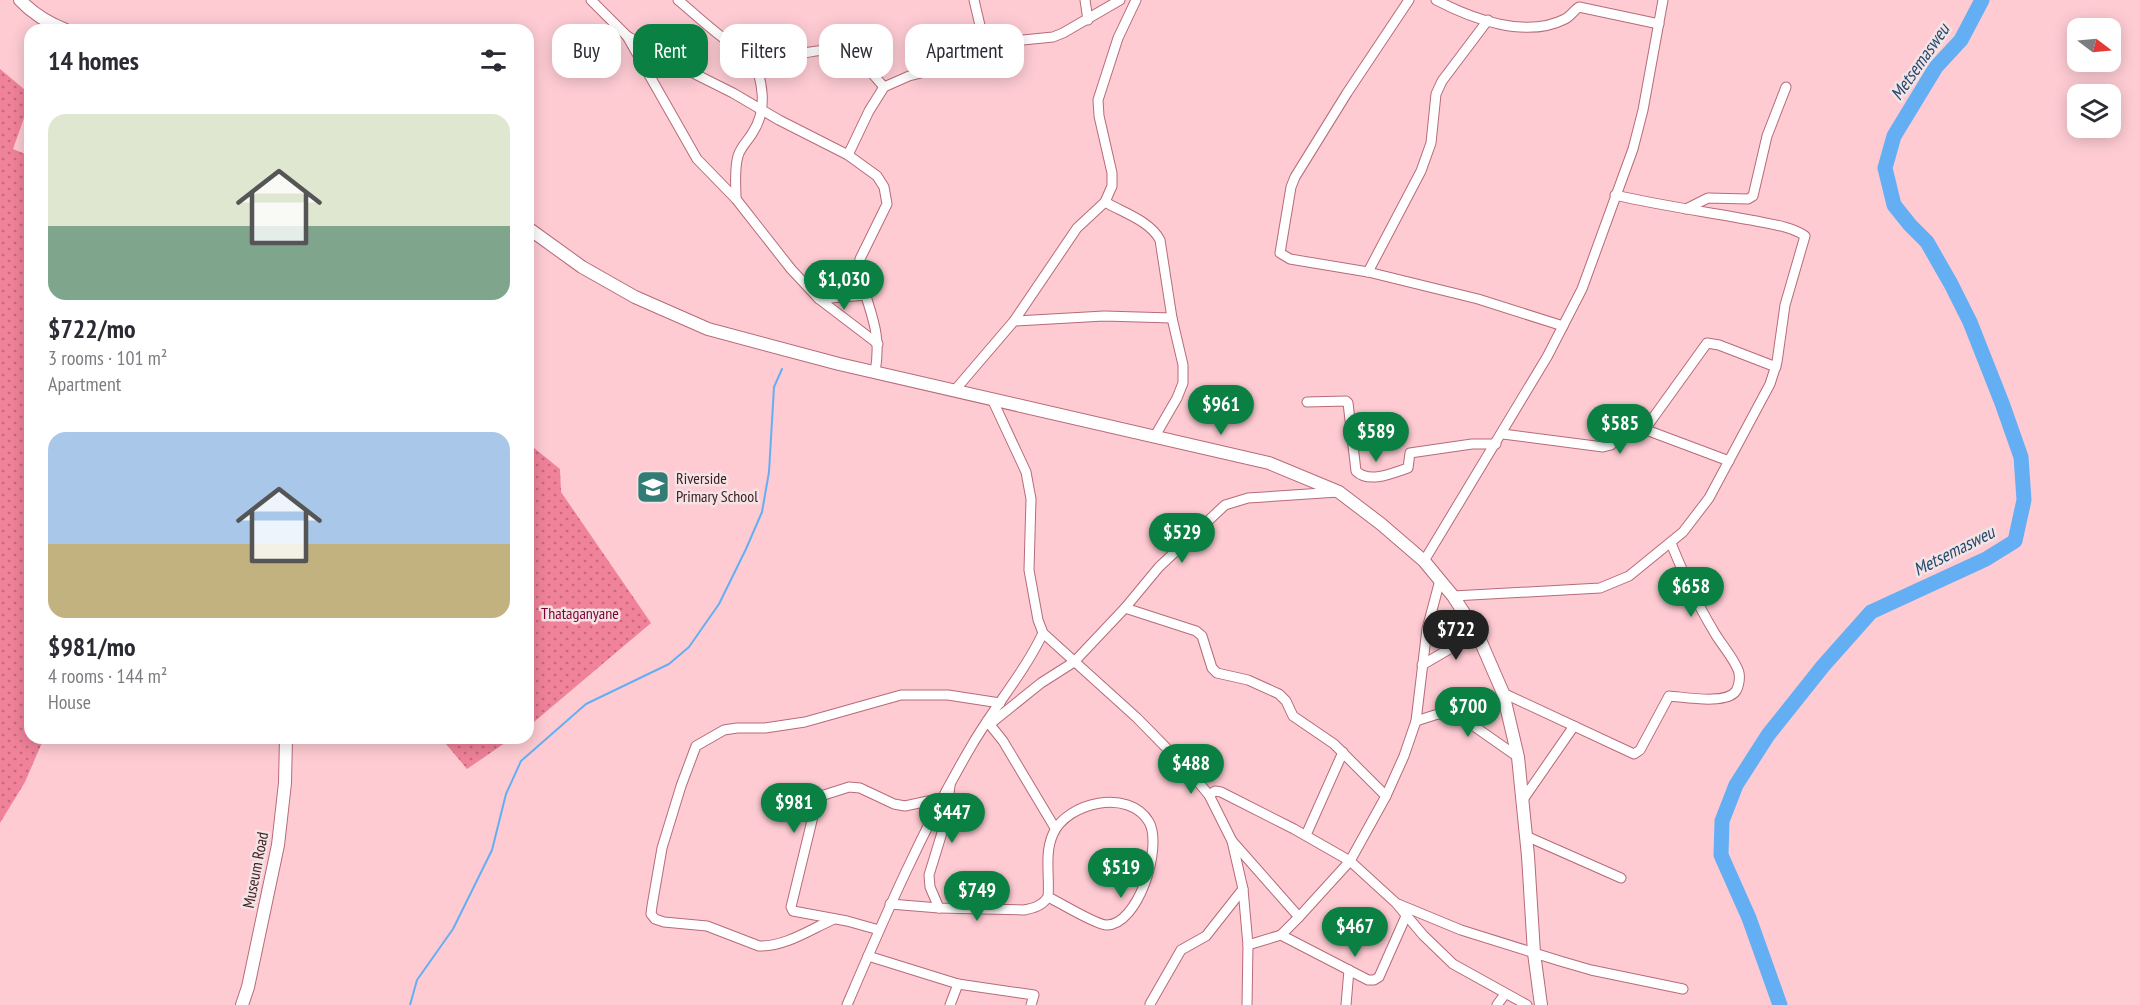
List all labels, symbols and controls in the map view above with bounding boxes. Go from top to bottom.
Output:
water label: Metsemasweu [1885,18,1955,104]
north arrow [2067,18,2121,72]
map controls [2067,18,2121,138]
chip: Buy [552,24,621,78]
chip: Rent [633,24,708,78]
chip: Filters [720,24,807,78]
chip: New [819,24,893,78]
chip: Apartment [905,24,1024,78]
text: 14 homes [48,44,139,77]
icon: filters [477,44,510,77]
button: layers [2067,84,2121,138]
icon: home [225,153,333,261]
pin: $1,030 [795,260,893,311]
text: $1,030 [818,266,870,292]
text: $722/mo [48,312,136,345]
text: 3 rooms · 101 m² [48,345,167,371]
text: Apartment [48,371,121,397]
pin: $961 [1185,385,1257,436]
text: $961 [1202,391,1240,417]
pin: $585 [1584,404,1656,455]
text: $585 [1601,410,1639,436]
pin: $589 [1340,412,1412,463]
text: $589 [1357,418,1395,444]
place label: Riverside Primary School [676,468,758,506]
school or university icon: Riverside Primary School [635,469,671,505]
icon: home [225,471,333,579]
pin: $529 [1146,513,1218,564]
text: $529 [1163,519,1201,545]
water label: Metsemasweu [1909,520,1999,581]
pin: $658 [1655,567,1727,618]
text: $658 [1672,573,1710,599]
park label: Thataganyane [541,603,619,623]
pin: $722 [1420,610,1492,661]
text: $722 [1437,616,1475,642]
text: $981/mo [48,630,136,663]
text: 4 rooms · 144 m² [48,663,167,689]
pin: $700 [1432,687,1504,738]
text: House [48,689,91,715]
text: $700 [1449,693,1487,719]
pin: $488 [1155,744,1227,795]
text: $488 [1172,750,1210,776]
pin: $981 [758,783,830,834]
text: $981 [775,789,813,815]
pin: $447 [916,793,988,844]
text: $447 [933,799,971,825]
street label: Museum Road [238,830,272,910]
pin: $519 [1085,848,1157,899]
text: $519 [1102,854,1140,880]
pin: $749 [941,871,1013,922]
text: $749 [958,877,996,903]
pin: $467 [1319,907,1391,958]
text: $467 [1336,913,1374,939]

